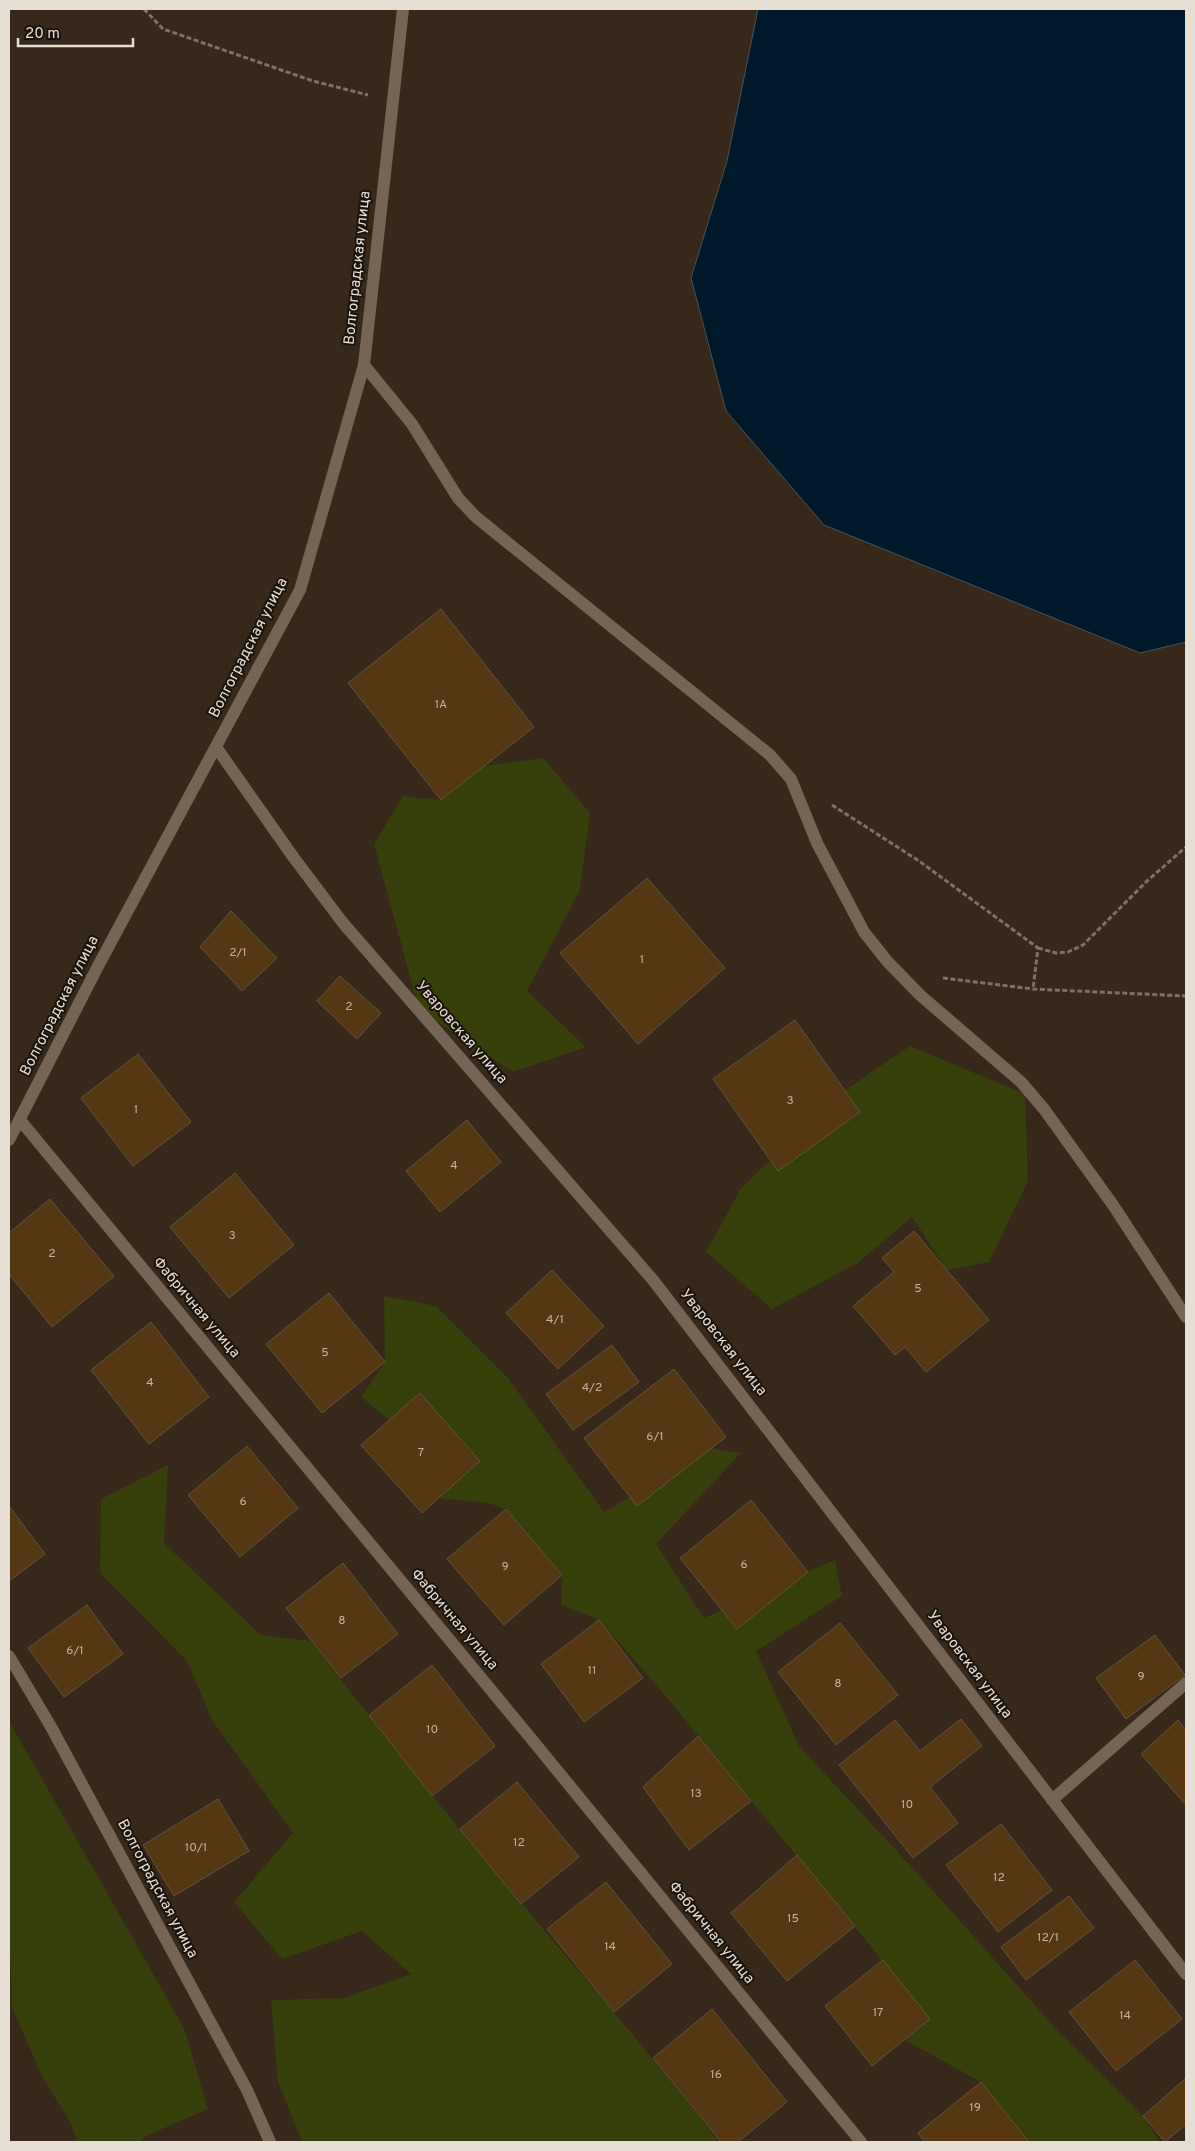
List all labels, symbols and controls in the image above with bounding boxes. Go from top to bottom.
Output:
scale bar [18,15,132,47]
text: 20 m [25,25,60,44]
street label: Волгоградская улица [340,190,376,346]
street label: Волгоградская улица [205,575,293,721]
house number: 1А [435,697,447,713]
street label: Волгоградская улица [16,933,104,1079]
house number: 2/1 [229,945,247,961]
house number: 1 [640,952,644,968]
street label: Уваровская улица [411,978,511,1088]
house number: 2 [345,999,353,1015]
house number: 3 [786,1093,794,1109]
house number: 1 [134,1102,138,1118]
house number: 4 [450,1158,458,1174]
house number: 3 [228,1228,236,1244]
house number: 2 [48,1246,56,1262]
street label: Фабричная улица [148,1254,244,1362]
house number: 5 [914,1281,922,1297]
street label: Уваровская улица [675,1286,771,1400]
house number: 4/1 [546,1312,564,1328]
house number: 5 [321,1345,329,1361]
house number: 4 [146,1375,154,1391]
house number: 4/2 [582,1380,602,1396]
house number: 6/1 [646,1429,664,1445]
house number: 7 [418,1445,424,1461]
house number: 6 [239,1494,247,1510]
house number: 6 [740,1557,748,1573]
house number: 9 [501,1559,509,1575]
street label: Фабричная улица [406,1566,502,1674]
street label: Уваровская улица [922,1607,1016,1723]
house number: 8 [338,1613,346,1629]
house number: 6/1 [66,1643,84,1659]
house number: 11 [588,1663,596,1679]
house number: 9 [1137,1669,1145,1685]
house number: 8 [834,1676,842,1692]
house number: 10 [426,1722,438,1738]
house number: 13 [690,1786,702,1802]
house number: 10 [901,1797,913,1813]
street label: Волгоградская улица [112,1816,202,1962]
house number: 12 [513,1835,525,1851]
house number: 10/1 [185,1840,207,1856]
house number: 12 [993,1870,1005,1886]
street label: Фабричная улица [664,1878,758,1988]
house number: 15 [787,1911,799,1927]
house number: 12/1 [1037,1930,1059,1946]
house number: 14 [604,1939,616,1955]
house number: 17 [873,2005,883,2021]
house number: 14 [1119,2008,1131,2024]
house number: 16 [710,2067,722,2083]
house number: 19 [969,2100,981,2116]

